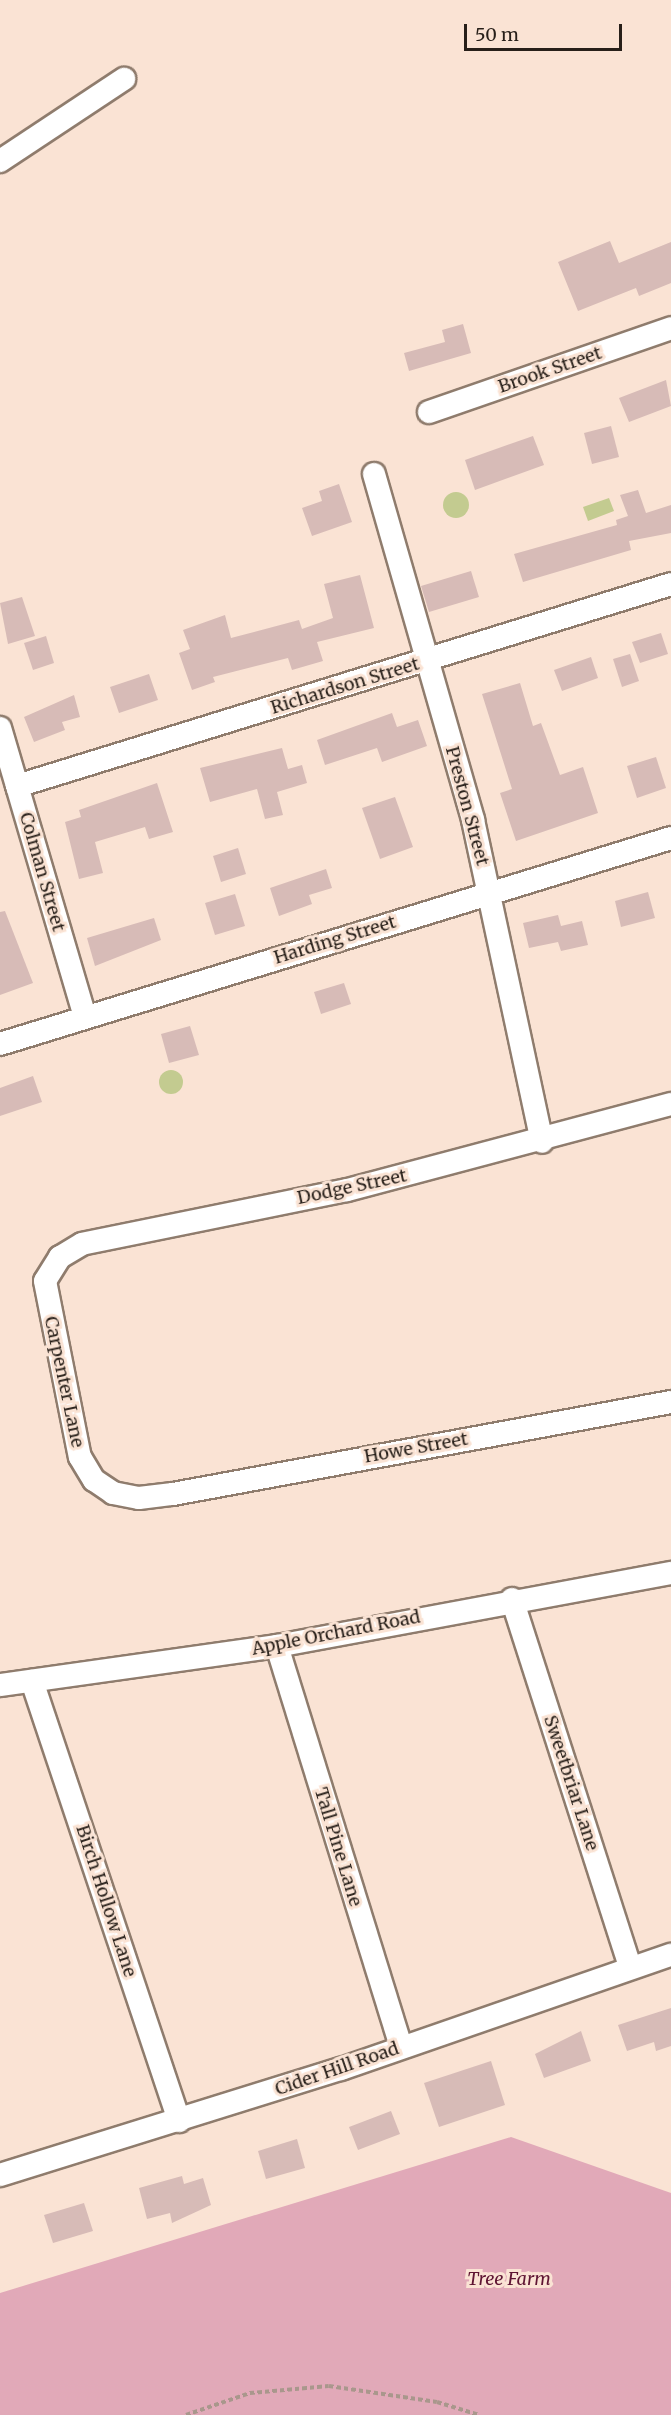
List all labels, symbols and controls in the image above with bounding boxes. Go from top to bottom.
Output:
scale bar [467,12,624,50]
text: 50 m [475,23,519,46]
street label: Brook Street [495,342,605,398]
street label: Richardson Street [268,653,422,719]
street label: Preston Street [441,744,493,868]
street label: Colman Street [15,810,69,934]
street label: Harding Street [271,911,399,969]
street label: Dodge Street [295,1165,409,1209]
street label: Carpenter Lane [40,1315,88,1449]
street label: Howe Street [362,1428,470,1468]
street label: Apple Orchard Road [250,1606,422,1660]
street label: Sweetbriar Lane [539,1713,603,1853]
street label: Tall Pine Lane [310,1785,366,1909]
street label: Birch Hollow Lane [71,1822,141,1980]
street label: Cider Hill Road [272,2038,402,2100]
park label: Tree Farm [467,2268,551,2290]

